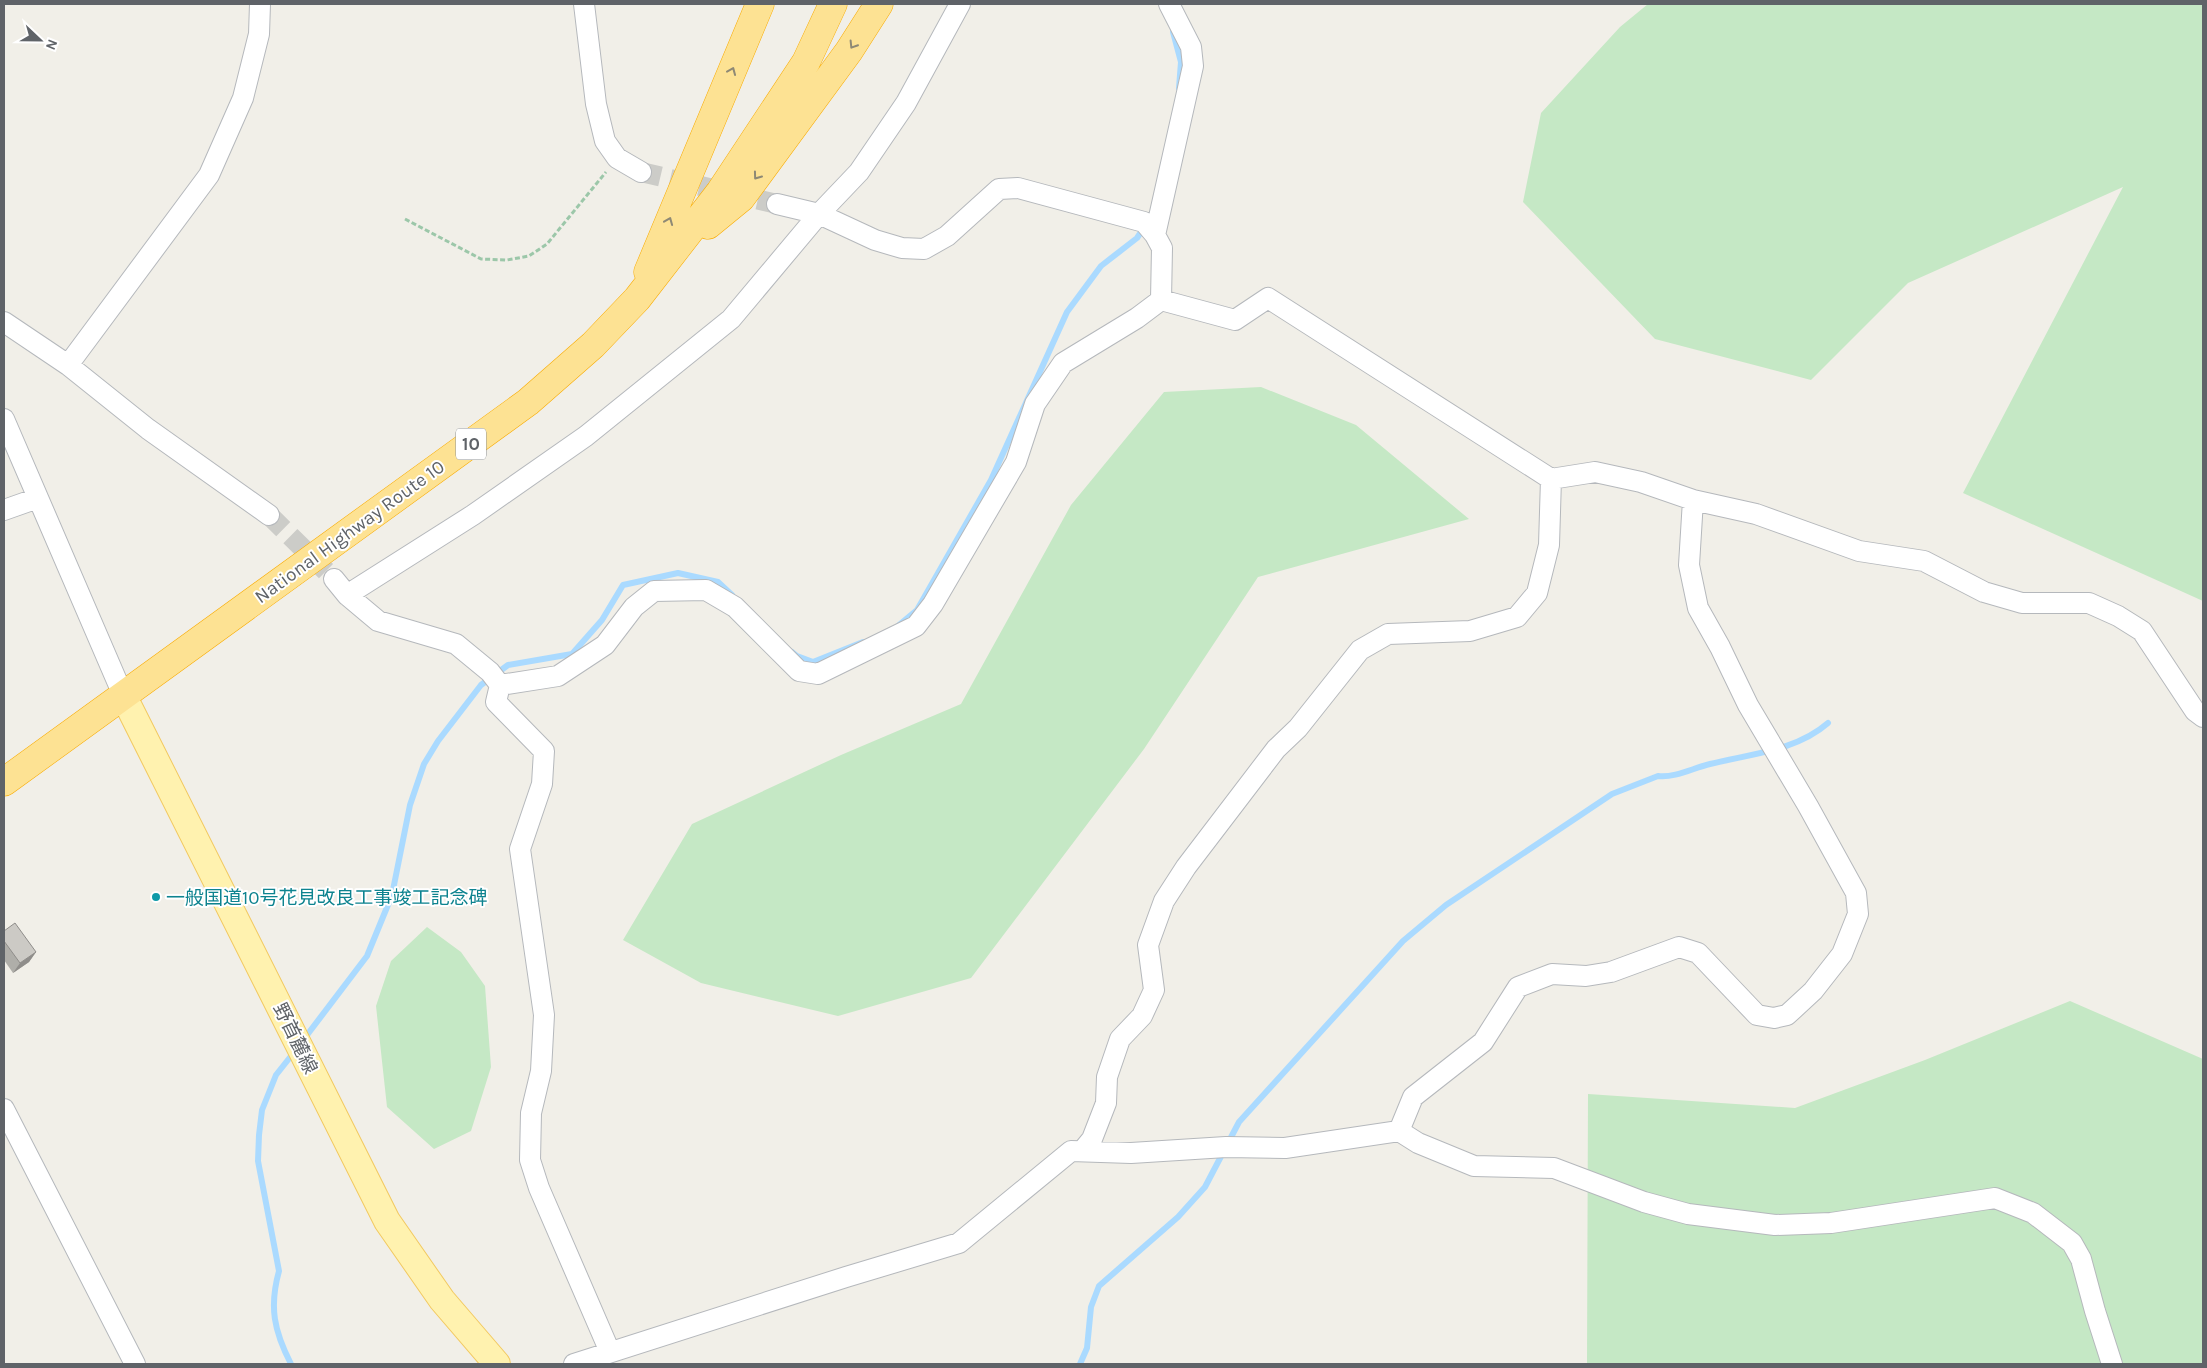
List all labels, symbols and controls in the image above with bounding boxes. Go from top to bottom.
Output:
north arrow [15,15,65,65]
text: N [42,37,61,53]
one-way arrow [850,40,859,49]
one-way arrow [725,67,736,76]
one-way arrow [754,171,763,180]
one-way arrow [662,217,673,226]
road number: 10 [456,428,486,459]
street label: National Highway Route 10 [250,456,449,608]
place label: 一般国道10号花見改良工事竣工記念碑 [166,887,488,909]
marker: 一般国道10号花見改良工事竣工記念碑 [150,891,162,903]
street label: 野首麓線 [269,999,322,1077]

